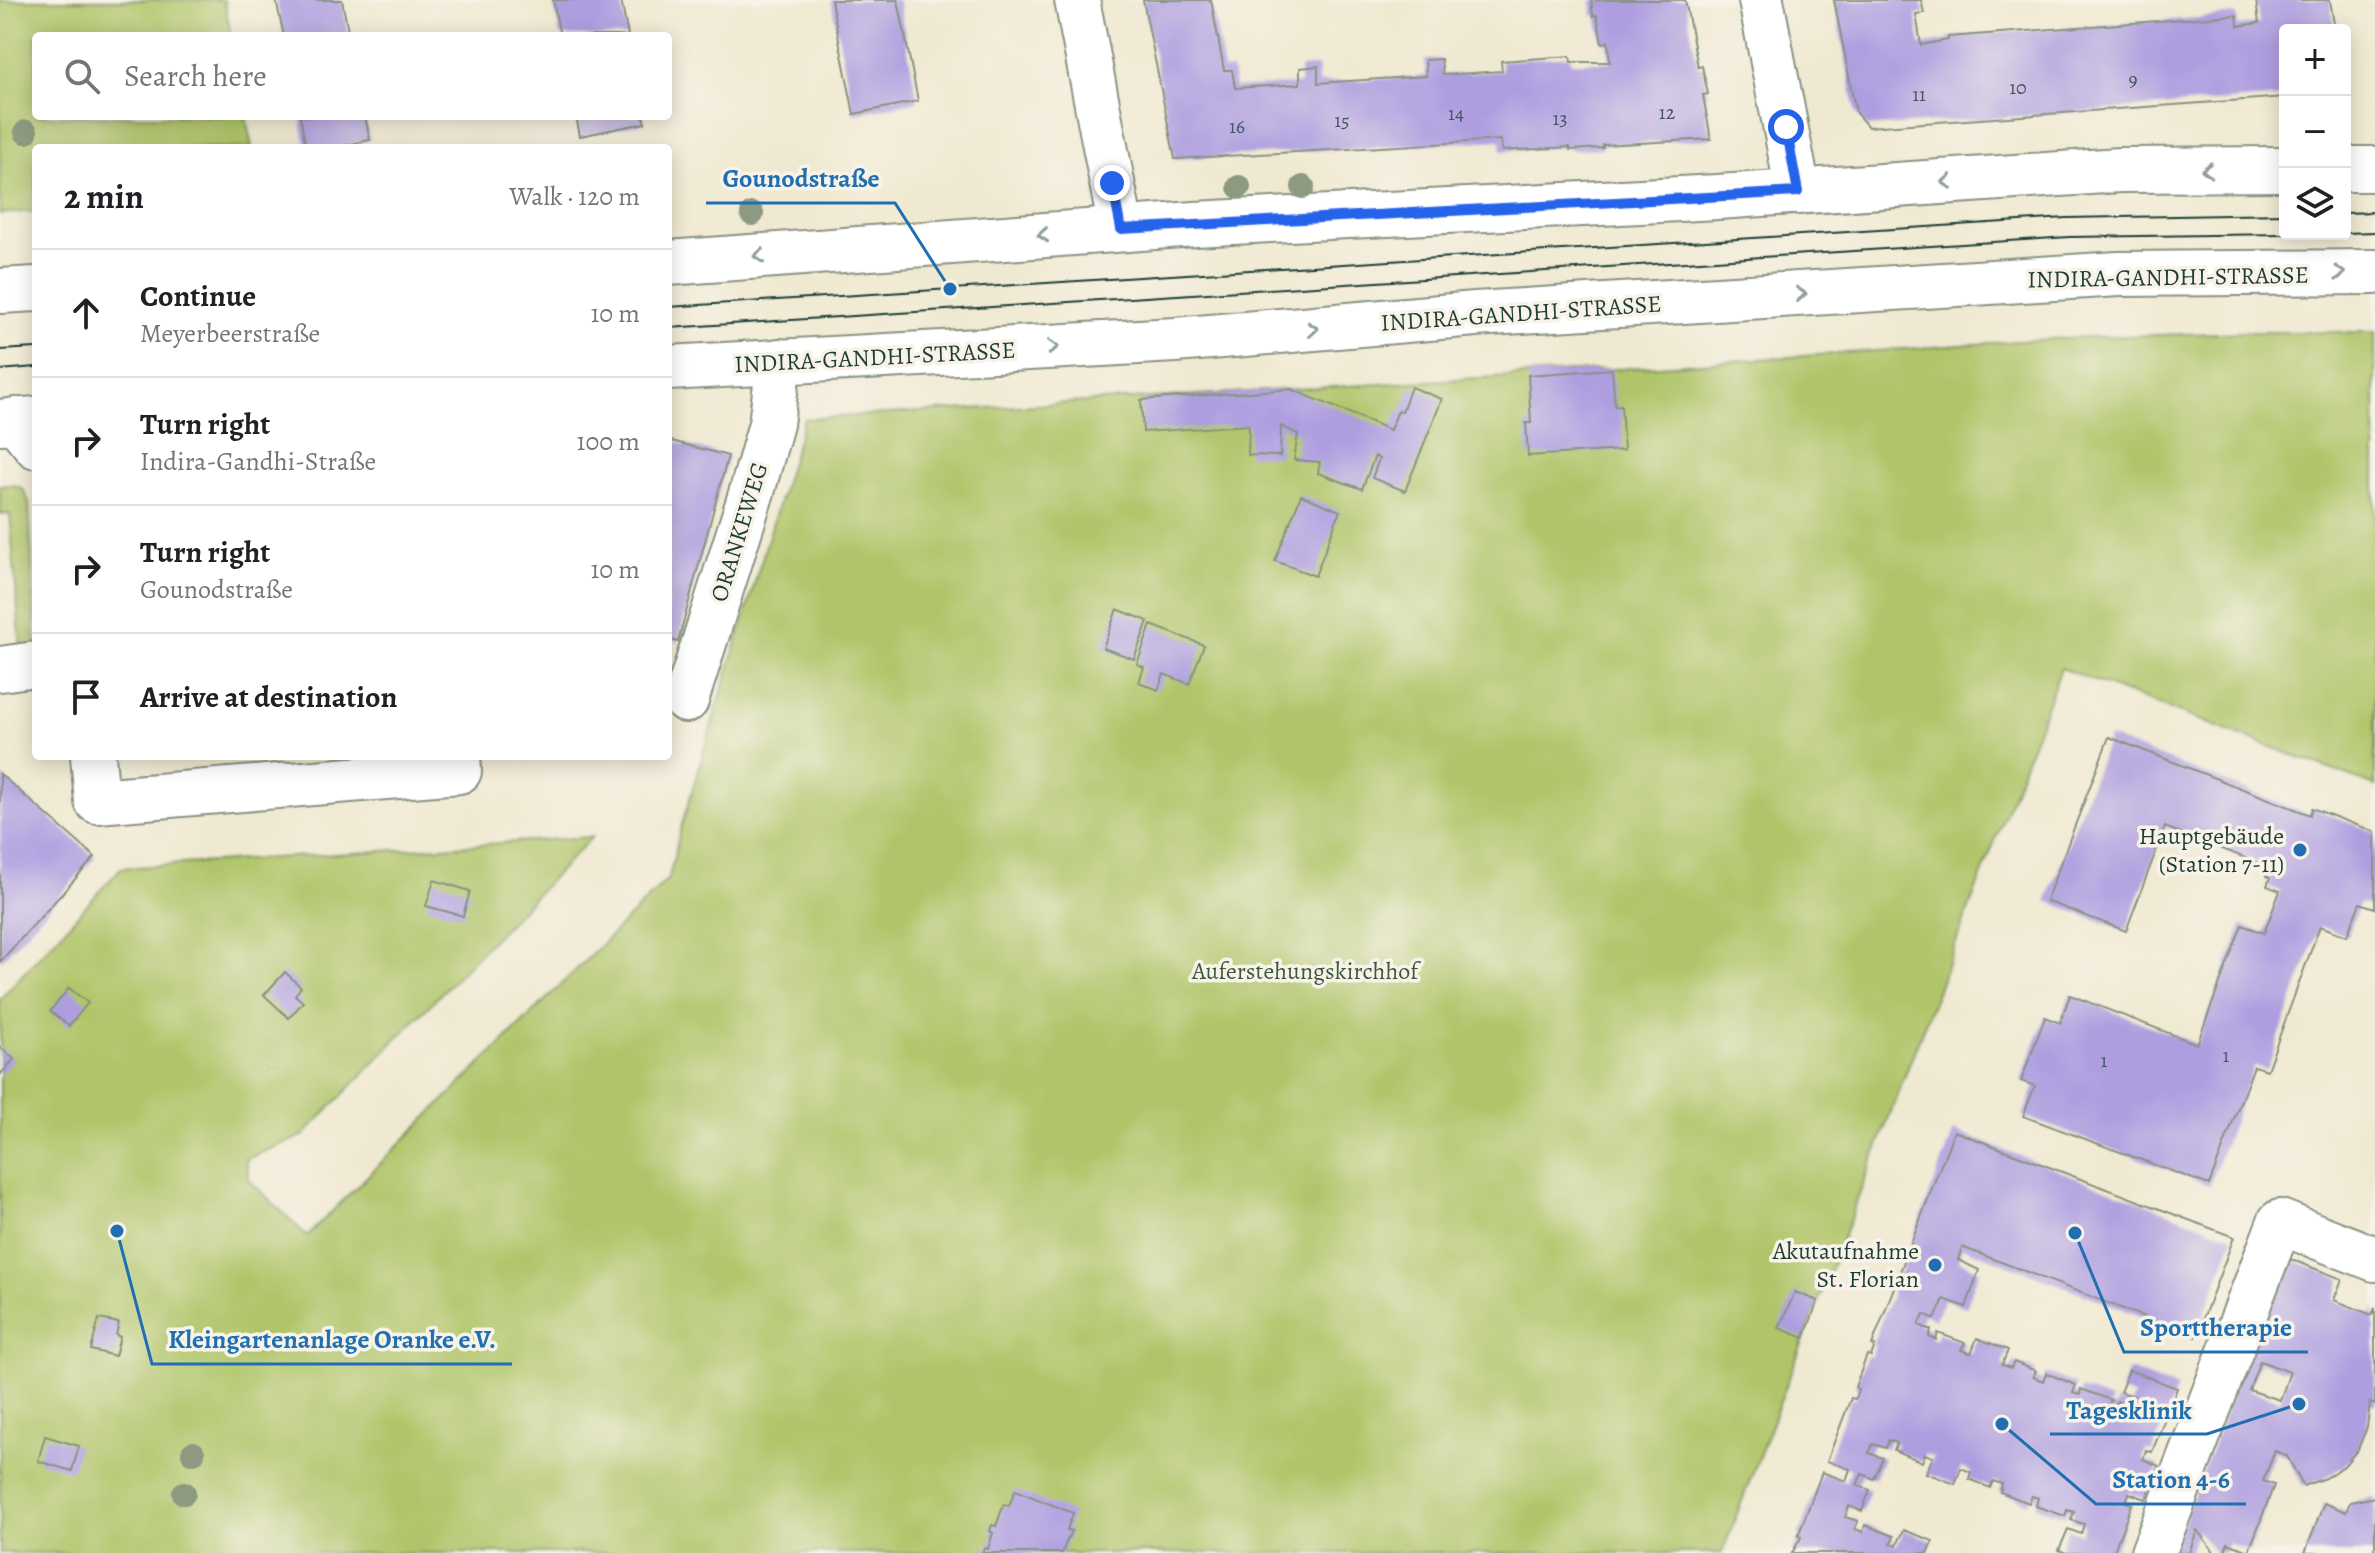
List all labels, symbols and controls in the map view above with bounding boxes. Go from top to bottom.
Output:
map controls [2279,24,2351,240]
button: + [2279,24,2351,96]
search box [32,32,672,120]
icon: search [60,54,104,98]
text: Search here [124,56,267,96]
house number: 9 [2128,66,2138,93]
house number: 10 [2009,74,2027,101]
house number: 11 [1912,81,1926,108]
button: − [2279,96,2351,168]
house number: 12 [1659,99,1676,126]
house number: 14 [1448,100,1464,127]
house number: 13 [1552,105,1568,132]
house number: 15 [1334,107,1350,134]
route start [1768,109,1804,145]
house number: 16 [1229,113,1245,140]
callout: Gounodstraße [706,153,895,203]
text: Gounodstraße [722,161,880,196]
one-way arrow [2200,161,2213,179]
route end [1094,165,1130,201]
button: layers [2279,168,2351,240]
text: 2 min [64,173,144,220]
one-way arrow [1940,173,1953,190]
text: Walk · 120 m [509,179,640,214]
one-way arrow [1036,227,1049,244]
one-way arrow [752,247,765,264]
street label: INDIRA-GANDHI-STRASSE [2027,259,2309,295]
one-way arrow [2334,264,2347,281]
text: Continue [140,276,256,316]
one-way arrow [1795,286,1808,303]
street label: INDIRA-GANDHI-STRASSE [1379,287,1663,339]
icon: ahead [64,291,108,335]
text: 10 m [590,296,640,331]
text: Meyerbeerstraße [140,316,320,351]
one-way arrow [1307,321,1320,338]
street label: INDIRA-GANDHI-STRASSE [734,334,1016,380]
one-way arrow [1047,339,1060,356]
text: Turn right [140,404,270,444]
icon: right [64,419,108,463]
text: 100 m [577,424,640,459]
text: Indira-Gandhi-Straße [140,444,376,479]
street label: ORANKEWEG [703,459,775,605]
text: Turn right [140,532,270,572]
icon: right [64,547,108,591]
text: 10 m [590,552,640,587]
text: Gounodstraße [140,572,293,607]
icon: arrive [64,675,108,719]
text: Arrive at destination [140,677,397,717]
place label: Hauptgebäude (Station 7-11) [2139,820,2284,880]
marker: Hauptgebäude (Station 7-11) [2291,841,2309,859]
park label: Auferstehungskirchhof [1191,955,1421,987]
house number: 1 [2223,1042,2230,1069]
house number: 1 [2101,1047,2108,1074]
place label: Akutaufnahme St. Florian [1772,1235,1919,1295]
marker: Akutaufnahme St. Florian [1926,1256,1944,1274]
callout: Sporttherapie [2124,1302,2308,1352]
text: Sporttherapie [2140,1310,2292,1345]
callout: Kleingartenanlage Oranke e.V. [152,1314,512,1364]
text: Kleingartenanlage Oranke e.V. [168,1322,496,1357]
callout: Tagesklinik [2050,1384,2207,1434]
text: Tagesklinik [2066,1393,2192,1428]
callout: Station 4-6 [2096,1454,2246,1504]
text: Station 4-6 [2112,1462,2230,1497]

